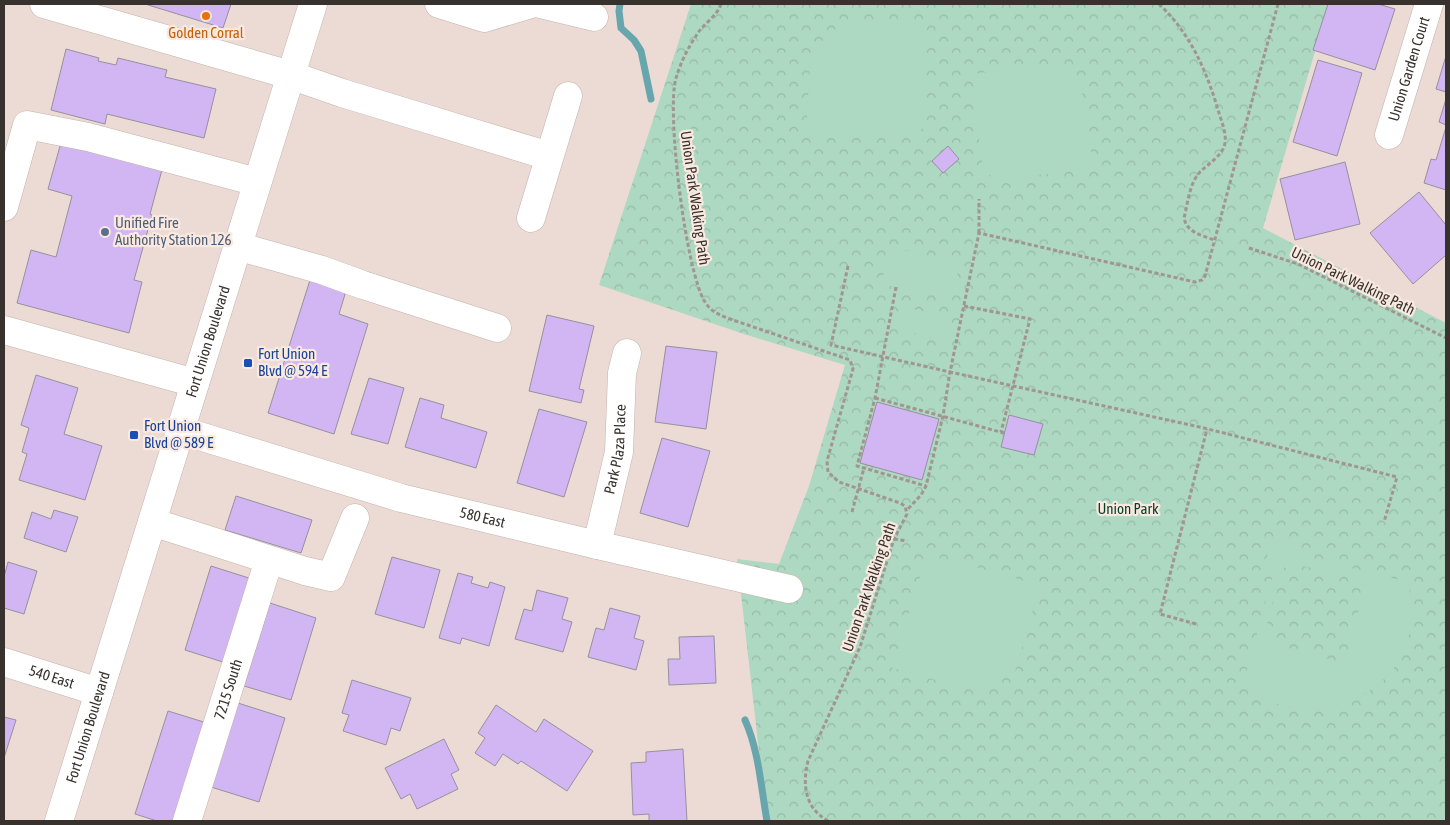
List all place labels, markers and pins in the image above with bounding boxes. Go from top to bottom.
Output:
marker: Golden Corral [200,10,212,22]
place label: Golden Corral [168,24,244,41]
place label: Unified Fire Authority Station 126 [115,214,232,248]
marker: Unified Fire Authority Station 126 [99,226,111,238]
place label: Fort Union Blvd @ 594 E [258,345,328,379]
marker: Fort Union Blvd @ 594 E [242,357,254,369]
place label: Fort Union Blvd @ 589 E [144,417,214,451]
marker: Fort Union Blvd @ 589 E [128,429,140,441]

